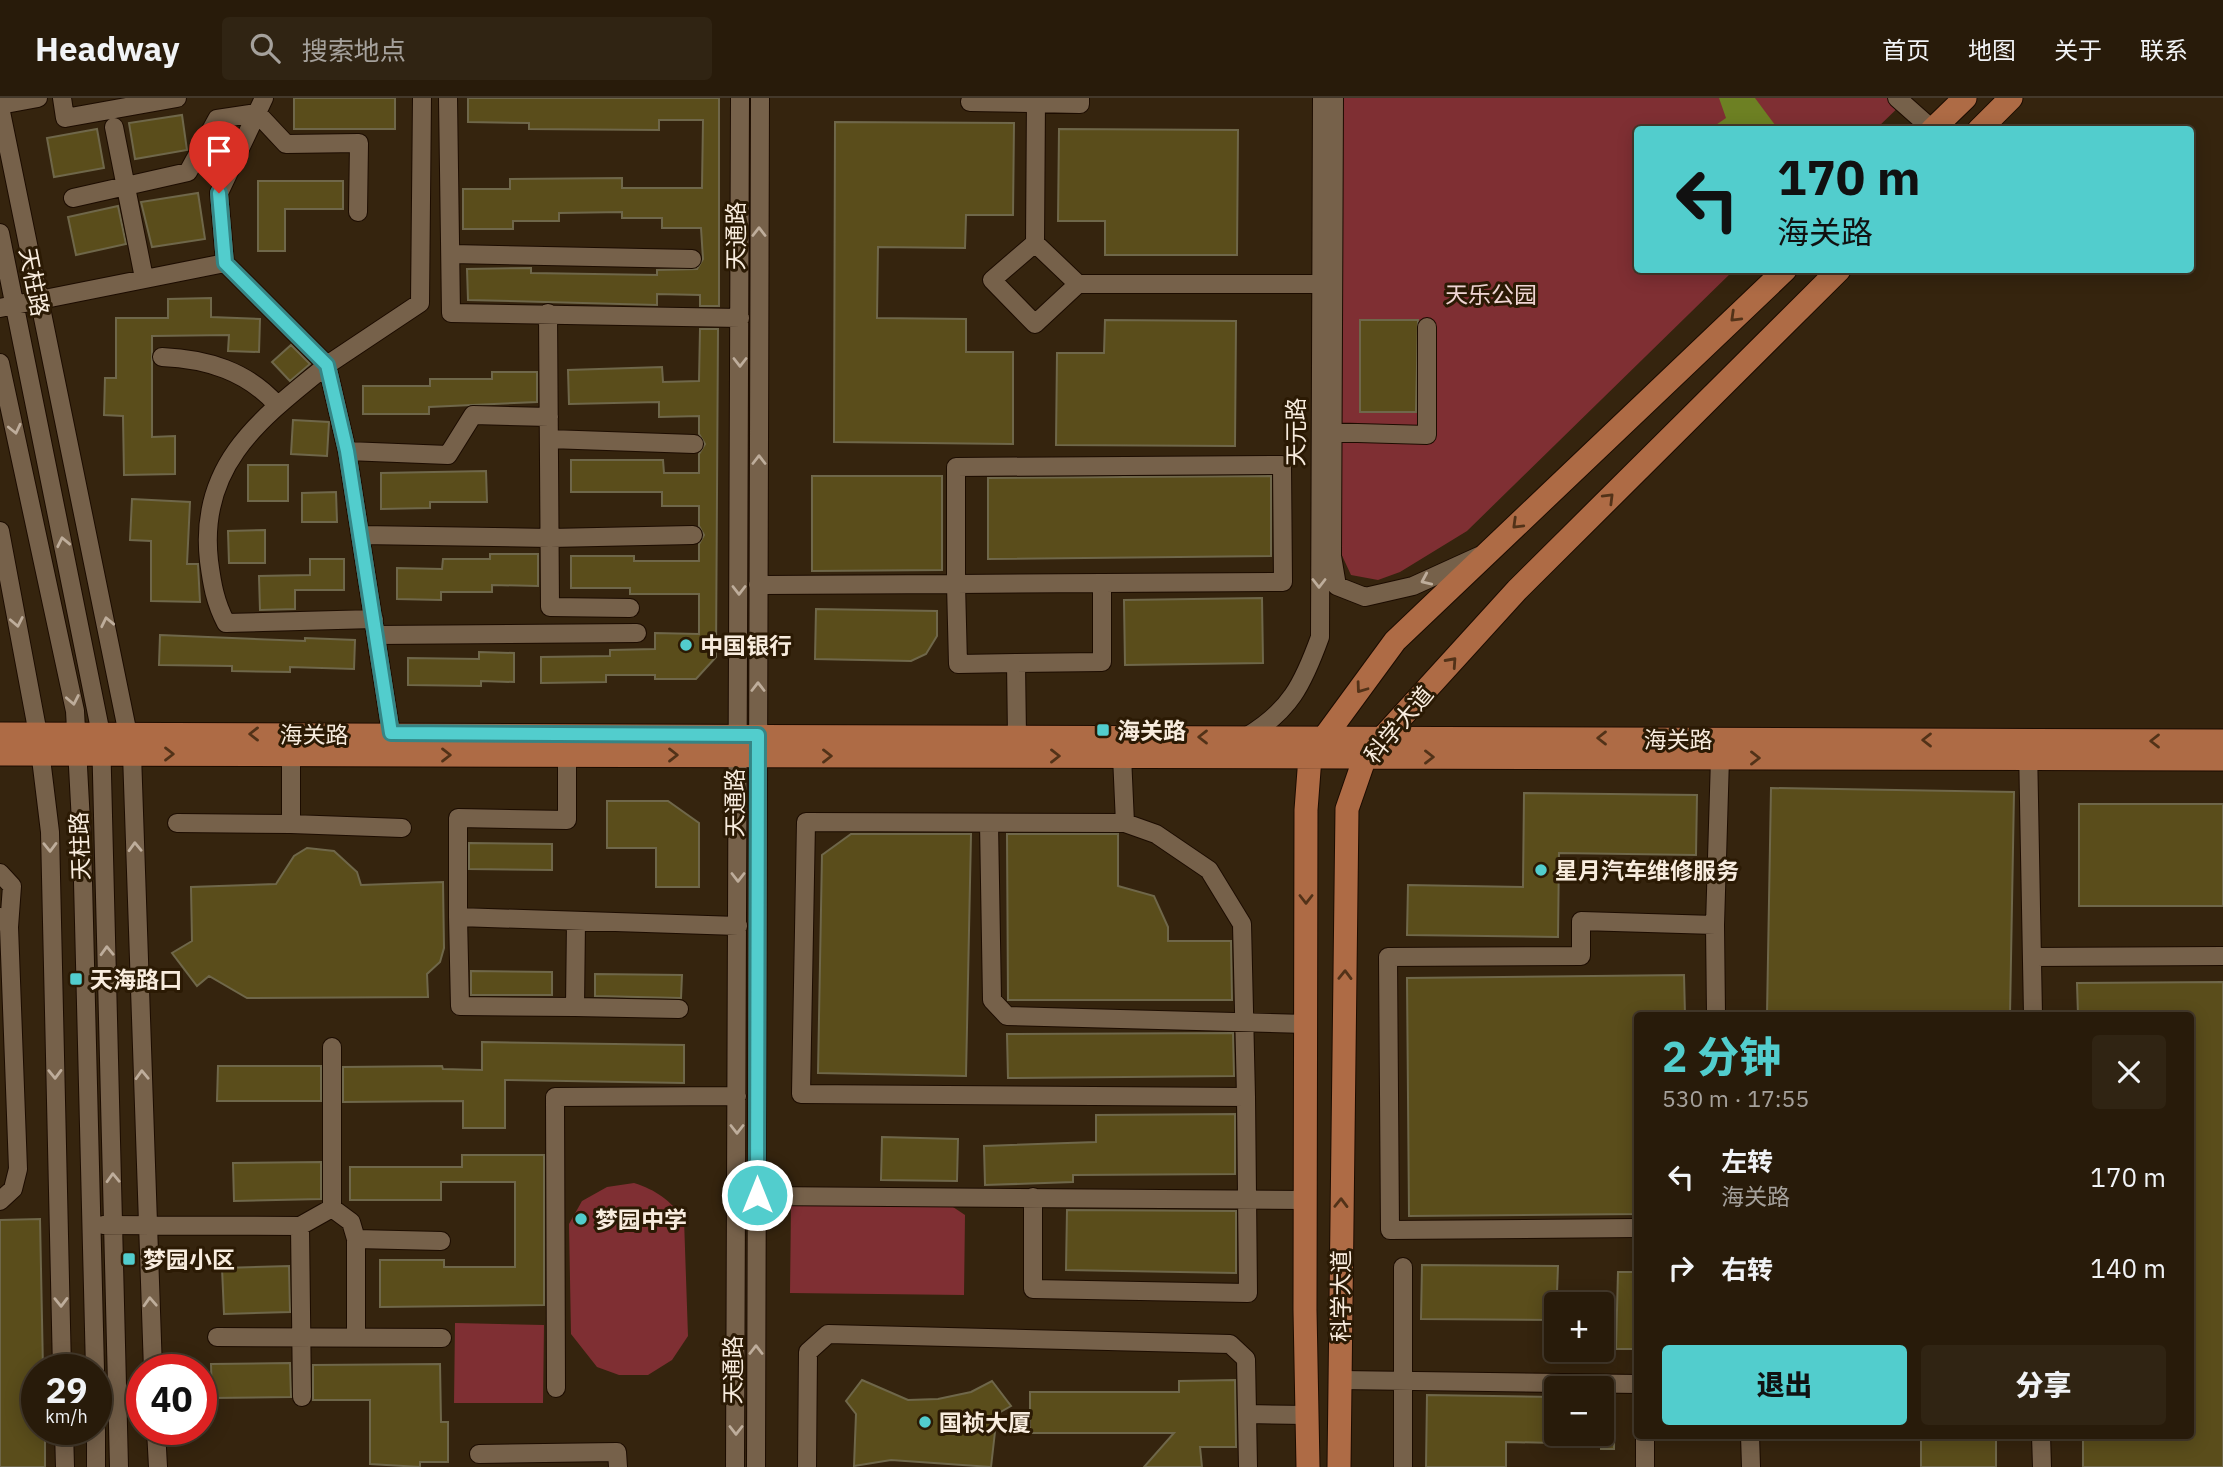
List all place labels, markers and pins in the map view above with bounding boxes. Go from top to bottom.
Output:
pin [189,121,249,193]
place label: 中国银行 [700,630,792,660]
marker: 中国银行 [678,637,694,653]
place label: 海关路 [1117,715,1186,745]
marker: 海关路 [1095,722,1111,738]
place label: 星月汽车维修服务 [1555,855,1739,885]
marker: 星月汽车维修服务 [1533,862,1549,878]
place label: 天海路口 [90,964,182,994]
marker: 天海路口 [68,971,84,987]
place label: 梦园中学 [595,1204,687,1234]
marker: 梦园中学 [573,1211,589,1227]
place label: 梦园小区 [143,1244,235,1274]
marker: 梦园小区 [121,1251,137,1267]
place label: 国祯大厦 [939,1407,1031,1437]
marker: 国祯大厦 [917,1414,933,1430]

